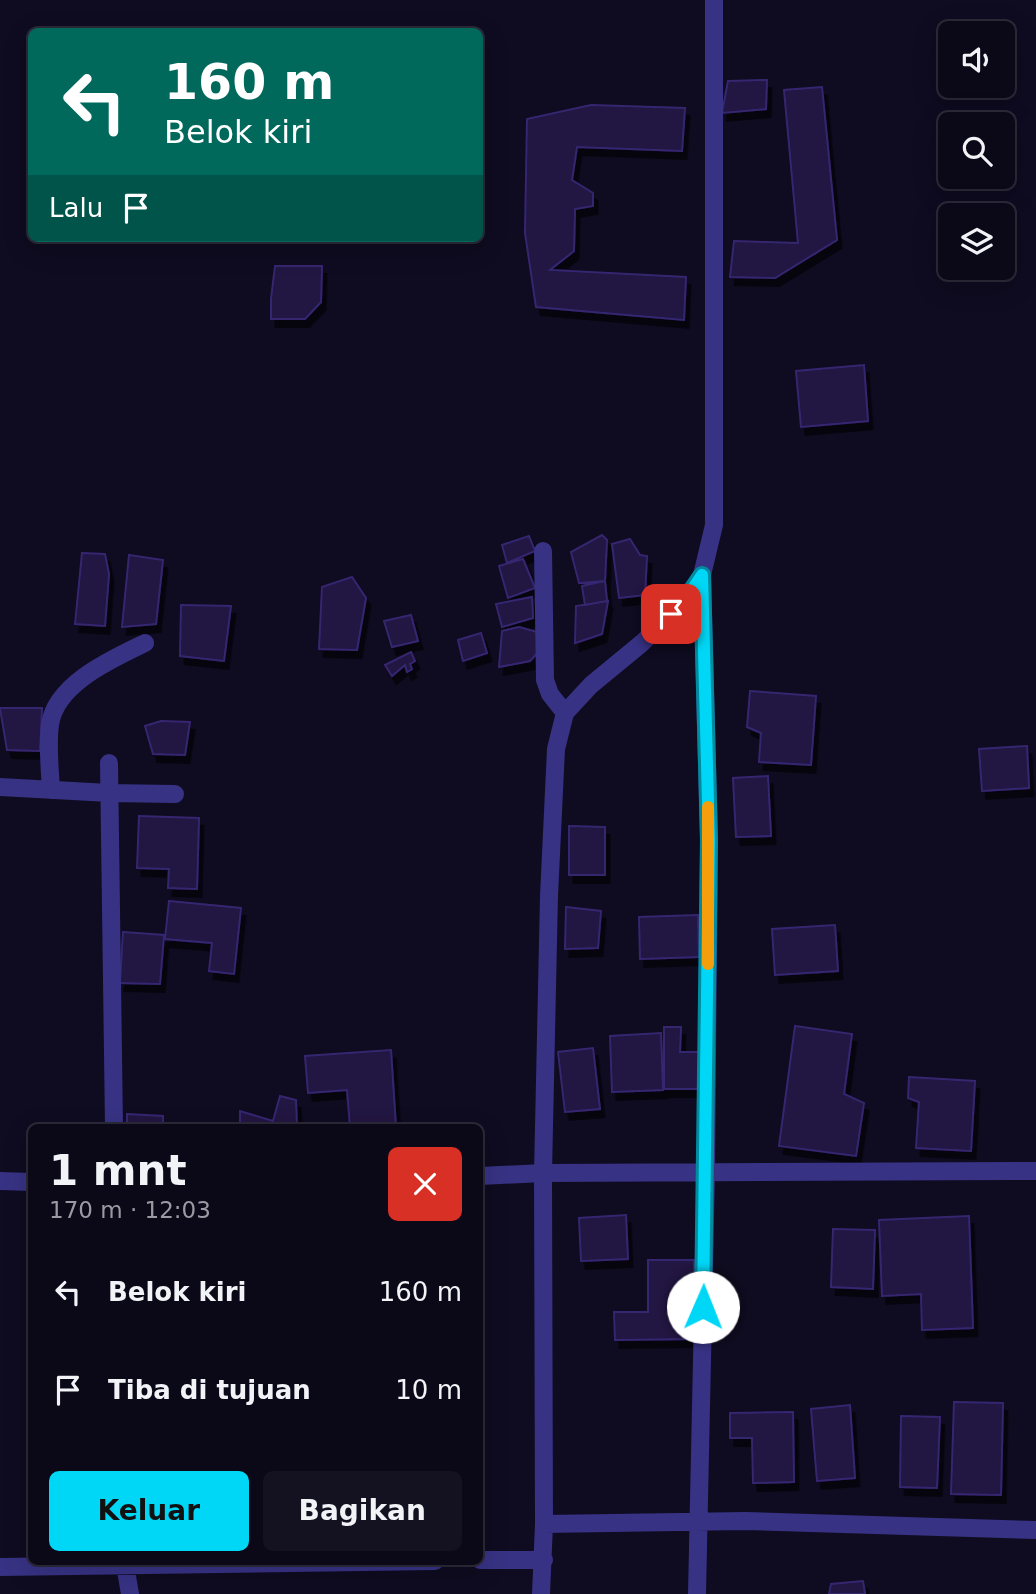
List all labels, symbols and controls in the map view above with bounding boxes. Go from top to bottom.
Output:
map controls [938,21,1015,280]
button: sound [938,21,1015,98]
text: 160 m [164,54,334,111]
icon: left [49,56,140,147]
button: search [938,112,1015,189]
text: Belok kiri [164,113,312,151]
icon: arrive [117,189,155,227]
text: Lalu [49,193,103,223]
button: layers [938,203,1015,280]
pin [641,584,701,644]
icon: arrive [652,595,690,633]
text: 1 mnt [49,1146,187,1195]
button: close [388,1147,462,1221]
text: 170 m · 12:03 [49,1197,211,1223]
position arrow [666,1270,740,1344]
icon: left [49,1273,87,1311]
text: Belok kiri [108,1277,247,1307]
text: 160 m [379,1277,462,1307]
icon: arrive [49,1371,87,1409]
text: Tiba di tujuan [108,1375,311,1405]
text: 10 m [395,1375,462,1405]
button: Keluar [49,1471,249,1551]
button: Bagikan [263,1471,462,1551]

